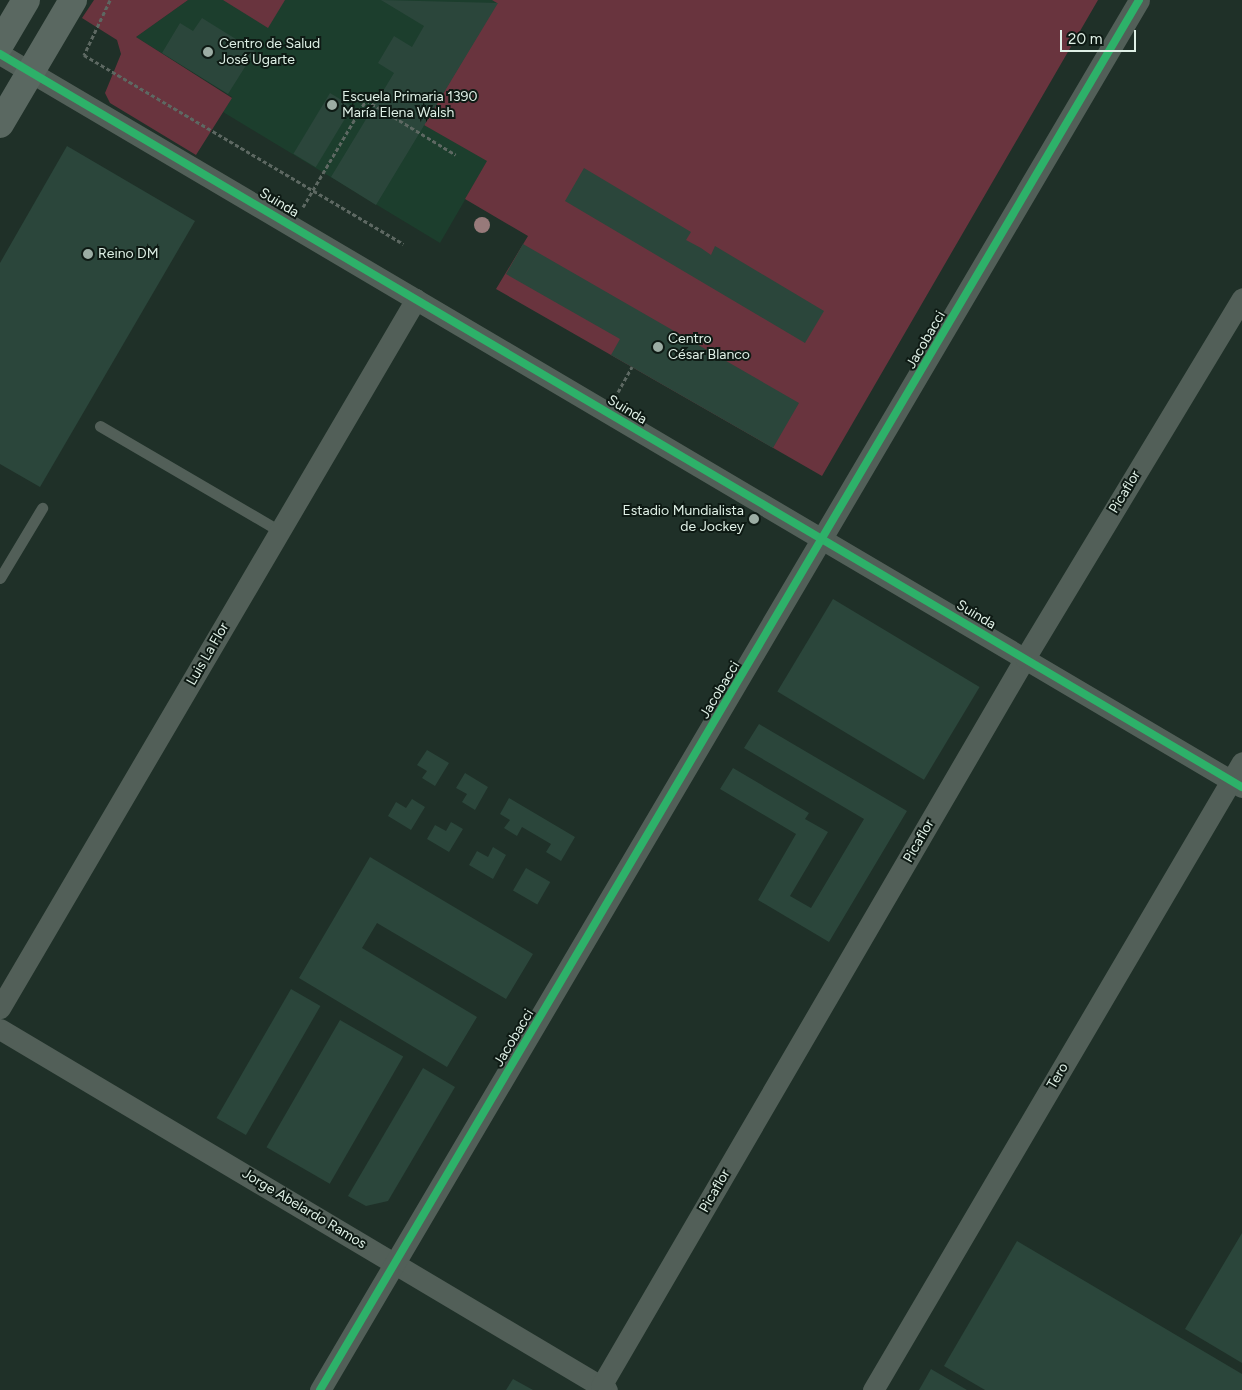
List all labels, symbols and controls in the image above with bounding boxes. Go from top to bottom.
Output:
scale bar [1062,20,1138,52]
text: 20 m [1068,30,1102,48]
place label: Centro de Salud José Ugarte [219,36,320,68]
marker: Centro de Salud José Ugarte [201,45,215,59]
place label: Escuela Primaria 1390 María Elena Walsh [342,89,477,121]
marker: Escuela Primaria 1390 María Elena Walsh [326,99,338,111]
street label: Suinda [256,185,302,221]
place label: Reino DM [98,246,159,262]
marker: Reino DM [82,248,94,260]
street label: Jacobacci [903,308,949,372]
place label: Centro César Blanco [668,331,750,364]
marker: Centro César Blanco [652,341,664,353]
street label: Suinda [604,392,650,428]
street label: Picaflor [1106,467,1144,517]
place label: Estadio Mundialista de Jockey [622,503,744,536]
marker: Estadio Mundialista de Jockey [748,513,760,525]
street label: Suinda [953,597,999,633]
street label: Luis La Flor [183,620,233,688]
street label: Jacobacci [696,658,744,722]
street label: Picaflor [900,816,938,866]
street label: Jacobacci [490,1006,538,1070]
street label: Tero [1044,1060,1072,1092]
street label: Jorge Abelardo Ramos [239,1165,369,1253]
street label: Picaflor [696,1166,734,1216]

